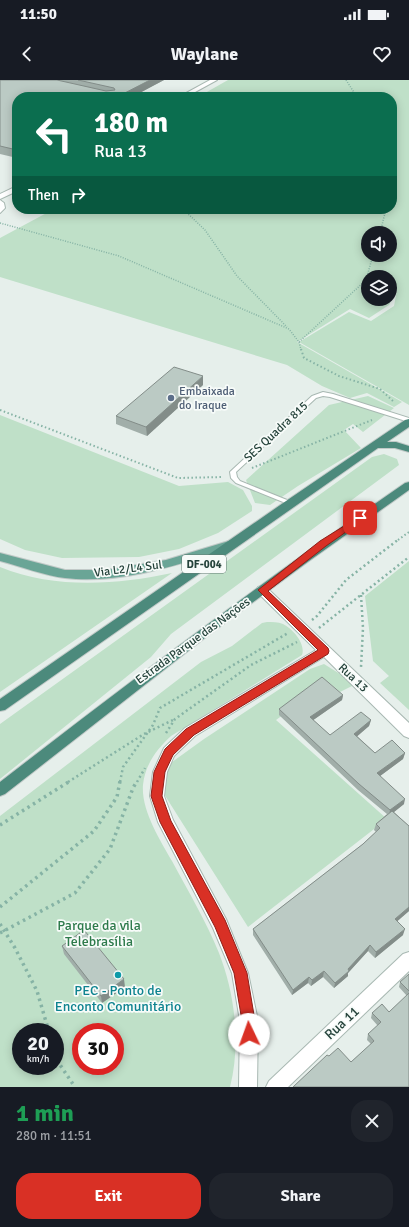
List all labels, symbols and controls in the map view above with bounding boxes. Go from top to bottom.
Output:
text: 11:50 [20,5,57,23]
icon: back [16,43,38,65]
text: Waylane [171,43,238,65]
icon: heart [371,43,393,65]
text: 180 m [94,106,168,140]
icon: left [28,108,80,160]
text: Rua 13 [94,140,147,162]
icon: right [67,184,89,206]
text: Then [28,186,59,204]
map controls [361,226,397,306]
button: sound [361,226,397,262]
button: layers [361,270,397,306]
place label: Embaixada do Iraque [179,384,235,413]
marker: Embaixada do Iraque [166,393,176,403]
street label: SES Quadra 815 [241,399,311,465]
pin [343,501,377,535]
icon: arrive [349,507,371,529]
road number: DF-004 [182,555,226,573]
street label: Via L2/L4 Sul [93,557,163,581]
street label: Estrada Parque das Nações [133,594,253,688]
street label: Rua 13 [335,661,371,695]
park label: Parque da vila Telebrasília [57,917,141,950]
marker: PEC - Ponto de Enconto Comunitário [113,970,123,980]
place label: PEC - Ponto de Enconto Comunitário [55,982,181,1015]
street label: Rua 11 [321,1003,363,1043]
position arrow [228,1013,270,1055]
speed limit sign: 30 [72,1023,124,1075]
text: 20 [27,1031,49,1056]
text: km/h [27,1053,49,1065]
text: 1 min [16,1098,74,1128]
button: close [351,1100,393,1142]
text: 280 m · 11:51 [16,1128,92,1144]
button: Exit [16,1173,201,1219]
button: Share [209,1173,393,1219]

